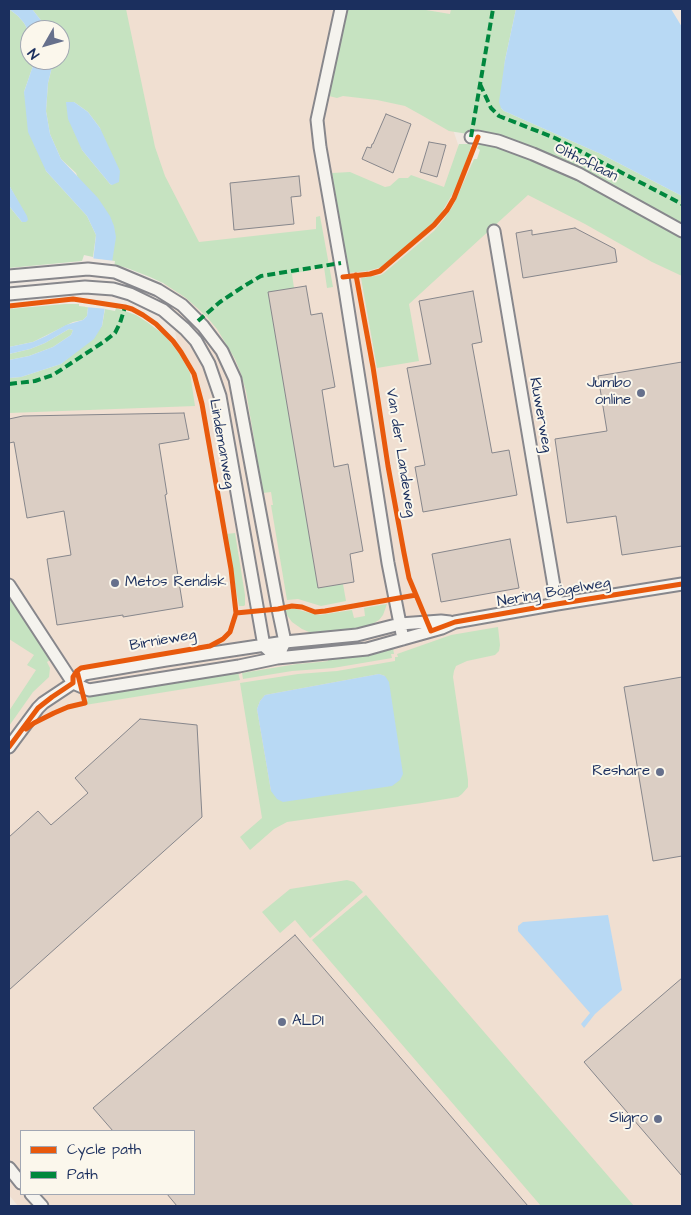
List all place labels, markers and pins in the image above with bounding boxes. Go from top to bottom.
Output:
place label: Jumbo online [587,375,631,410]
marker: Jumbo online [635,387,647,399]
place label: Metos Rendisk [125,574,227,592]
marker: Metos Rendisk [109,577,121,589]
place label: Reshare [592,763,650,781]
marker: Reshare [654,766,666,778]
place label: ALDI [292,1013,324,1031]
marker: ALDI [276,1016,288,1028]
place label: Sligro [609,1110,648,1128]
marker: Sligro [652,1113,664,1125]

